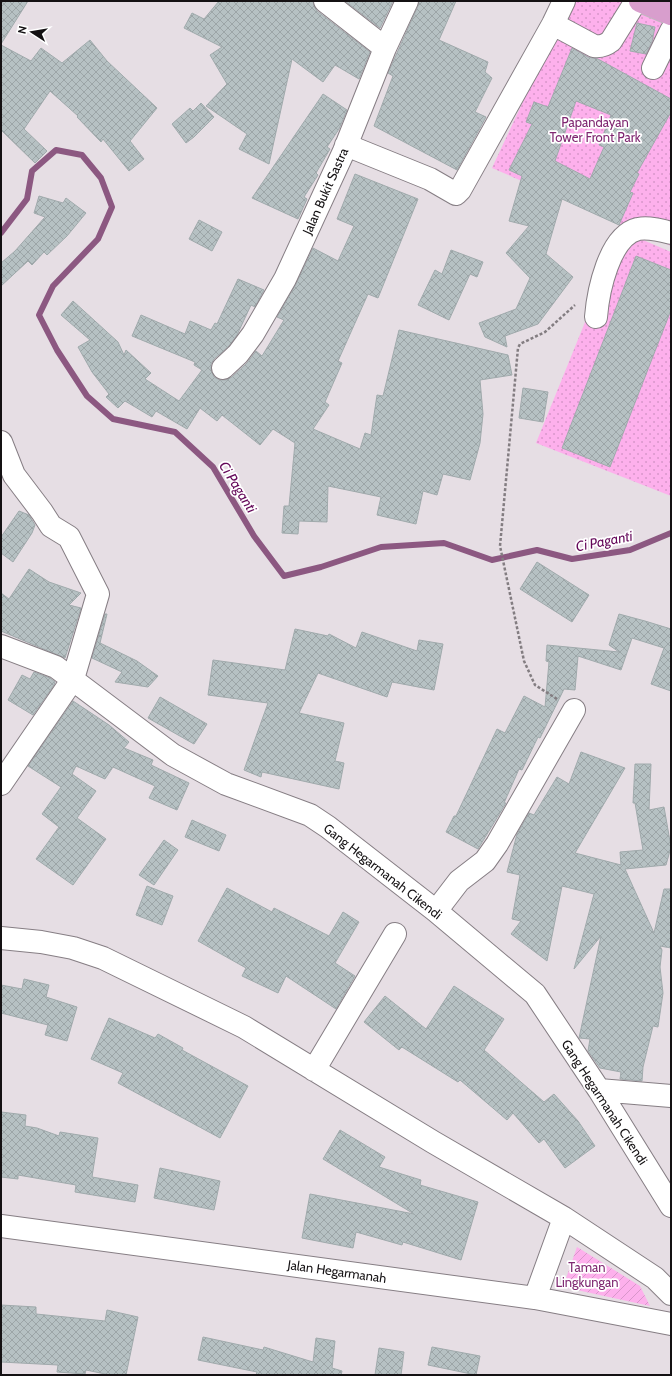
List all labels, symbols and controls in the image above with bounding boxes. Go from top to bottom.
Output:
north arrow [12,12,52,52]
text: N [15,25,30,35]
park label: Papandayan Tower Front Park [549,114,641,145]
street label: Jalan Bukit Sastra [298,144,352,238]
water label: Ci Paganti [215,458,261,517]
water label: Ci Paganti [574,527,635,555]
street label: Gang Hegarmanah Cikendi [321,820,445,922]
street label: Gang Hegarmanah Cikendi [559,1036,651,1168]
street label: Jalan Hegarmanah [286,1256,387,1286]
park label: Taman Lingkungan [556,1259,618,1290]

